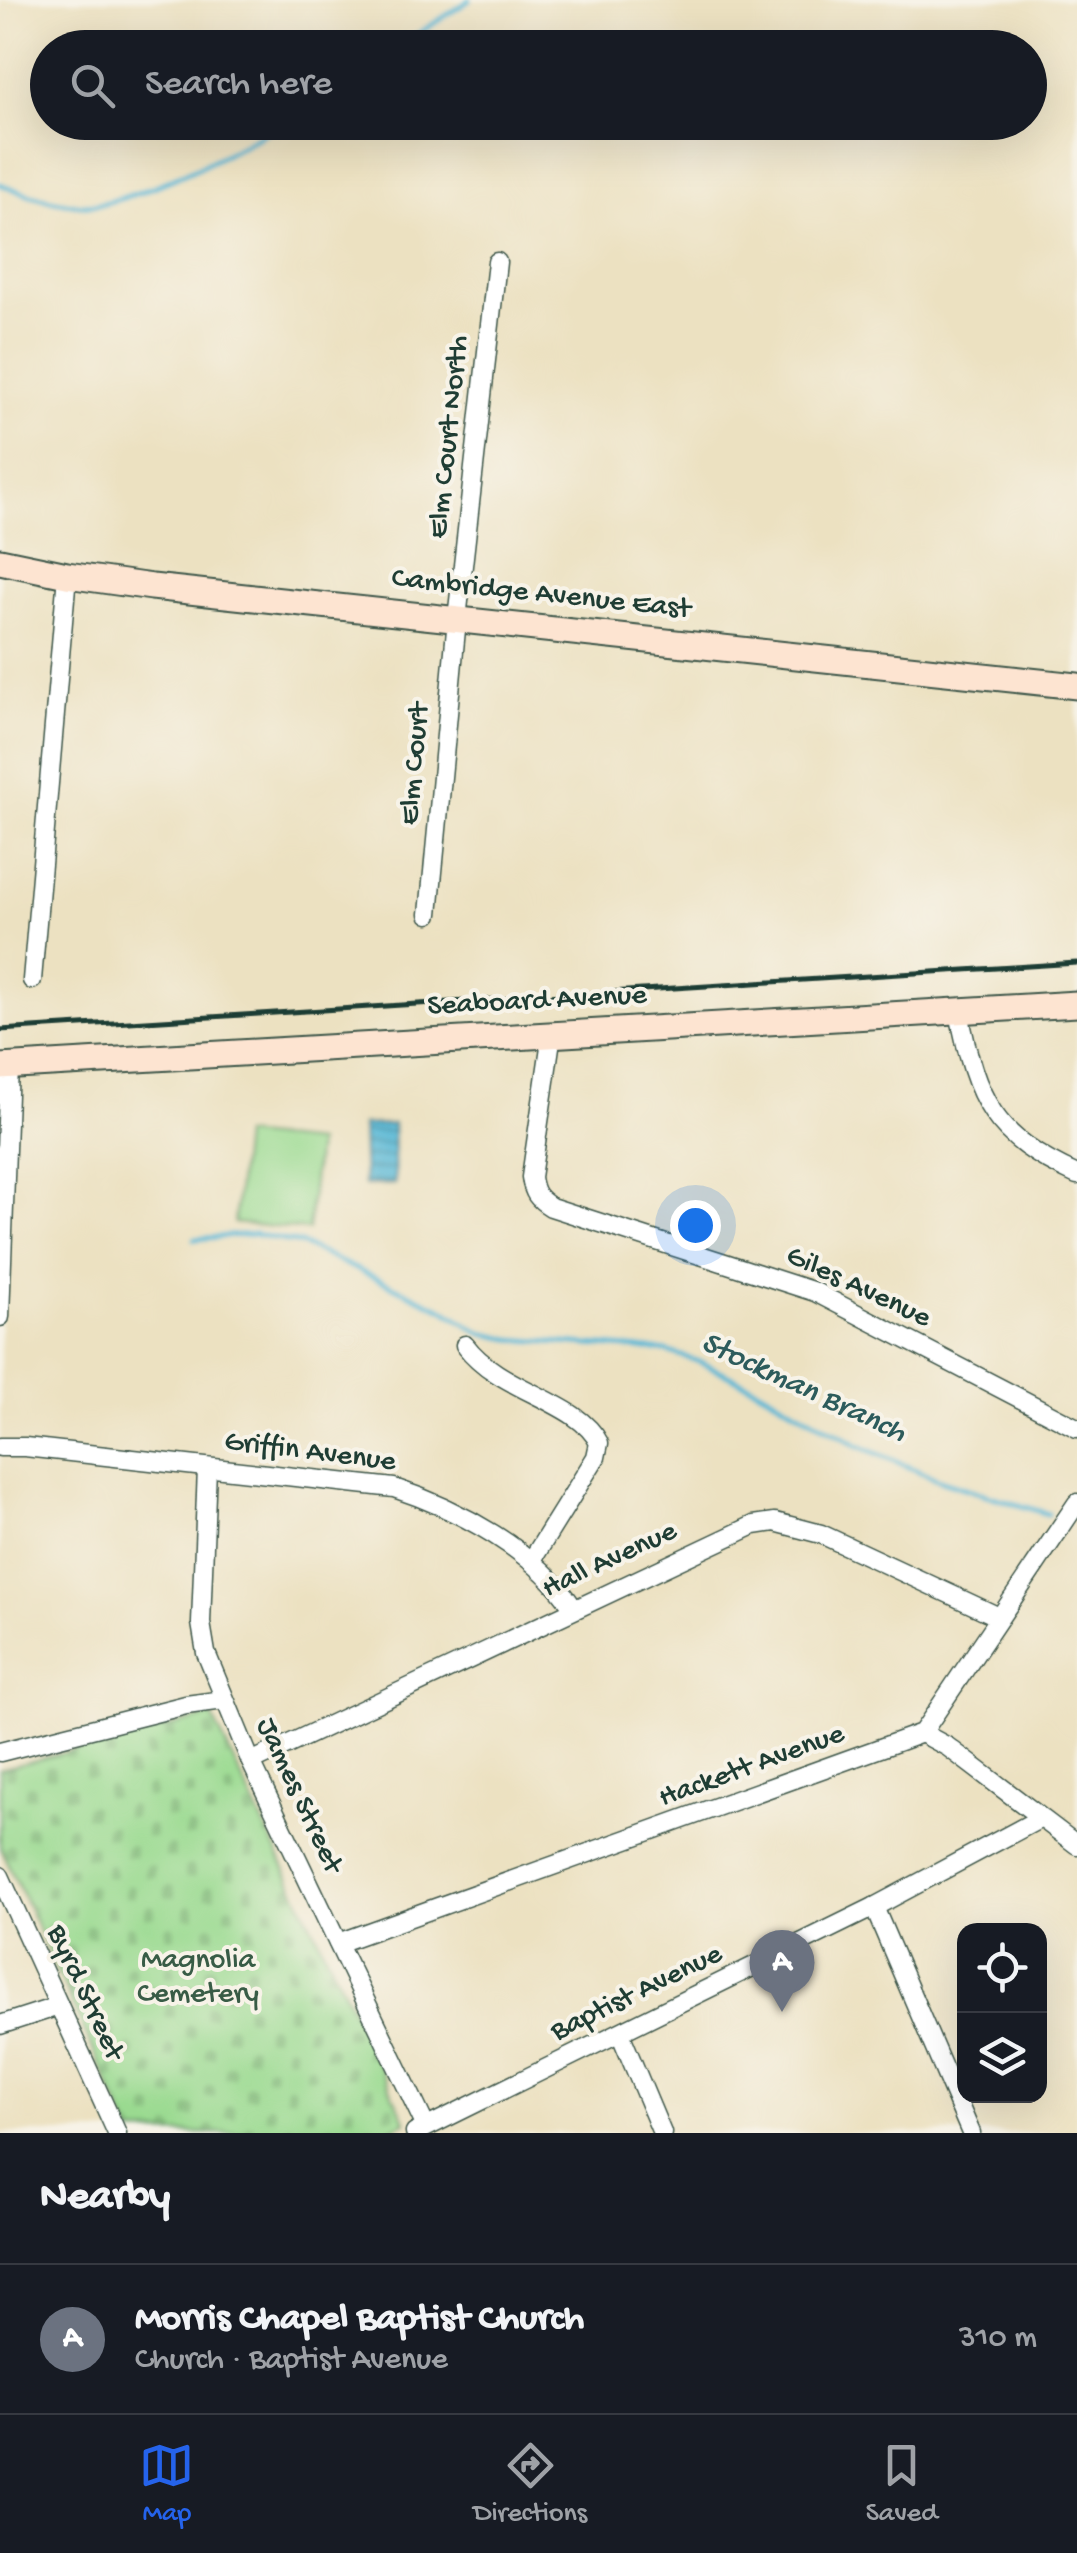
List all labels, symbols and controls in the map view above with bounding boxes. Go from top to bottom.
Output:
search box [30,30,1047,140]
icon: search [65,58,120,113]
text: Search here [145,63,332,107]
street label: Elm Court North [422,334,478,540]
street label: Cambridge Avenue East [390,562,695,628]
street label: Elm Court [393,699,439,827]
street label: Seaboard Avenue [426,979,648,1025]
your location [670,1200,721,1251]
street label: Giles Avenue [780,1239,937,1337]
water label: Stockman Branch [695,1325,912,1453]
street label: Griffin Avenue [222,1425,398,1481]
street label: Hall Avenue [537,1514,683,1607]
street label: James Street [247,1713,350,1882]
street label: Hackett Avenue [655,1717,850,1817]
street label: Byrd Street [37,1919,132,2069]
map controls [957,1923,1047,2103]
button: locate [957,1923,1047,2013]
pin: A [750,1930,814,2012]
street label: Baptist Avenue [545,1937,729,2051]
park label: Magnolia Cemetery [137,1944,259,2013]
button: layers [957,2013,1047,2103]
text: Nearby [40,2174,170,2223]
text: Morris Chapel Baptist Church [135,2298,584,2342]
text: A [63,2320,82,2358]
text: 310 m [959,2320,1037,2358]
text: Church · Baptist Avenue [135,2342,448,2380]
tab: Map [139,2438,194,2531]
tab: Directions [473,2438,587,2531]
tab: Saved [866,2438,938,2531]

